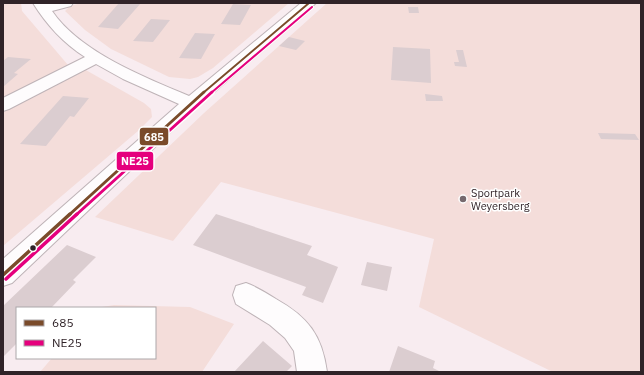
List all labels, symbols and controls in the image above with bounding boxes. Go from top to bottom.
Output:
line badge: 685 [139,127,169,146]
text: 685 [144,130,164,144]
line badge: NE25 [116,151,154,171]
text: NE25 [121,154,149,168]
place label: Sportpark Weyersberg [471,186,530,213]
marker: Sportpark Weyersberg [458,194,468,204]
unlabelled marker [28,243,38,253]
legend [16,307,156,359]
text: 685 [52,315,74,330]
text: NE25 [52,335,82,350]

